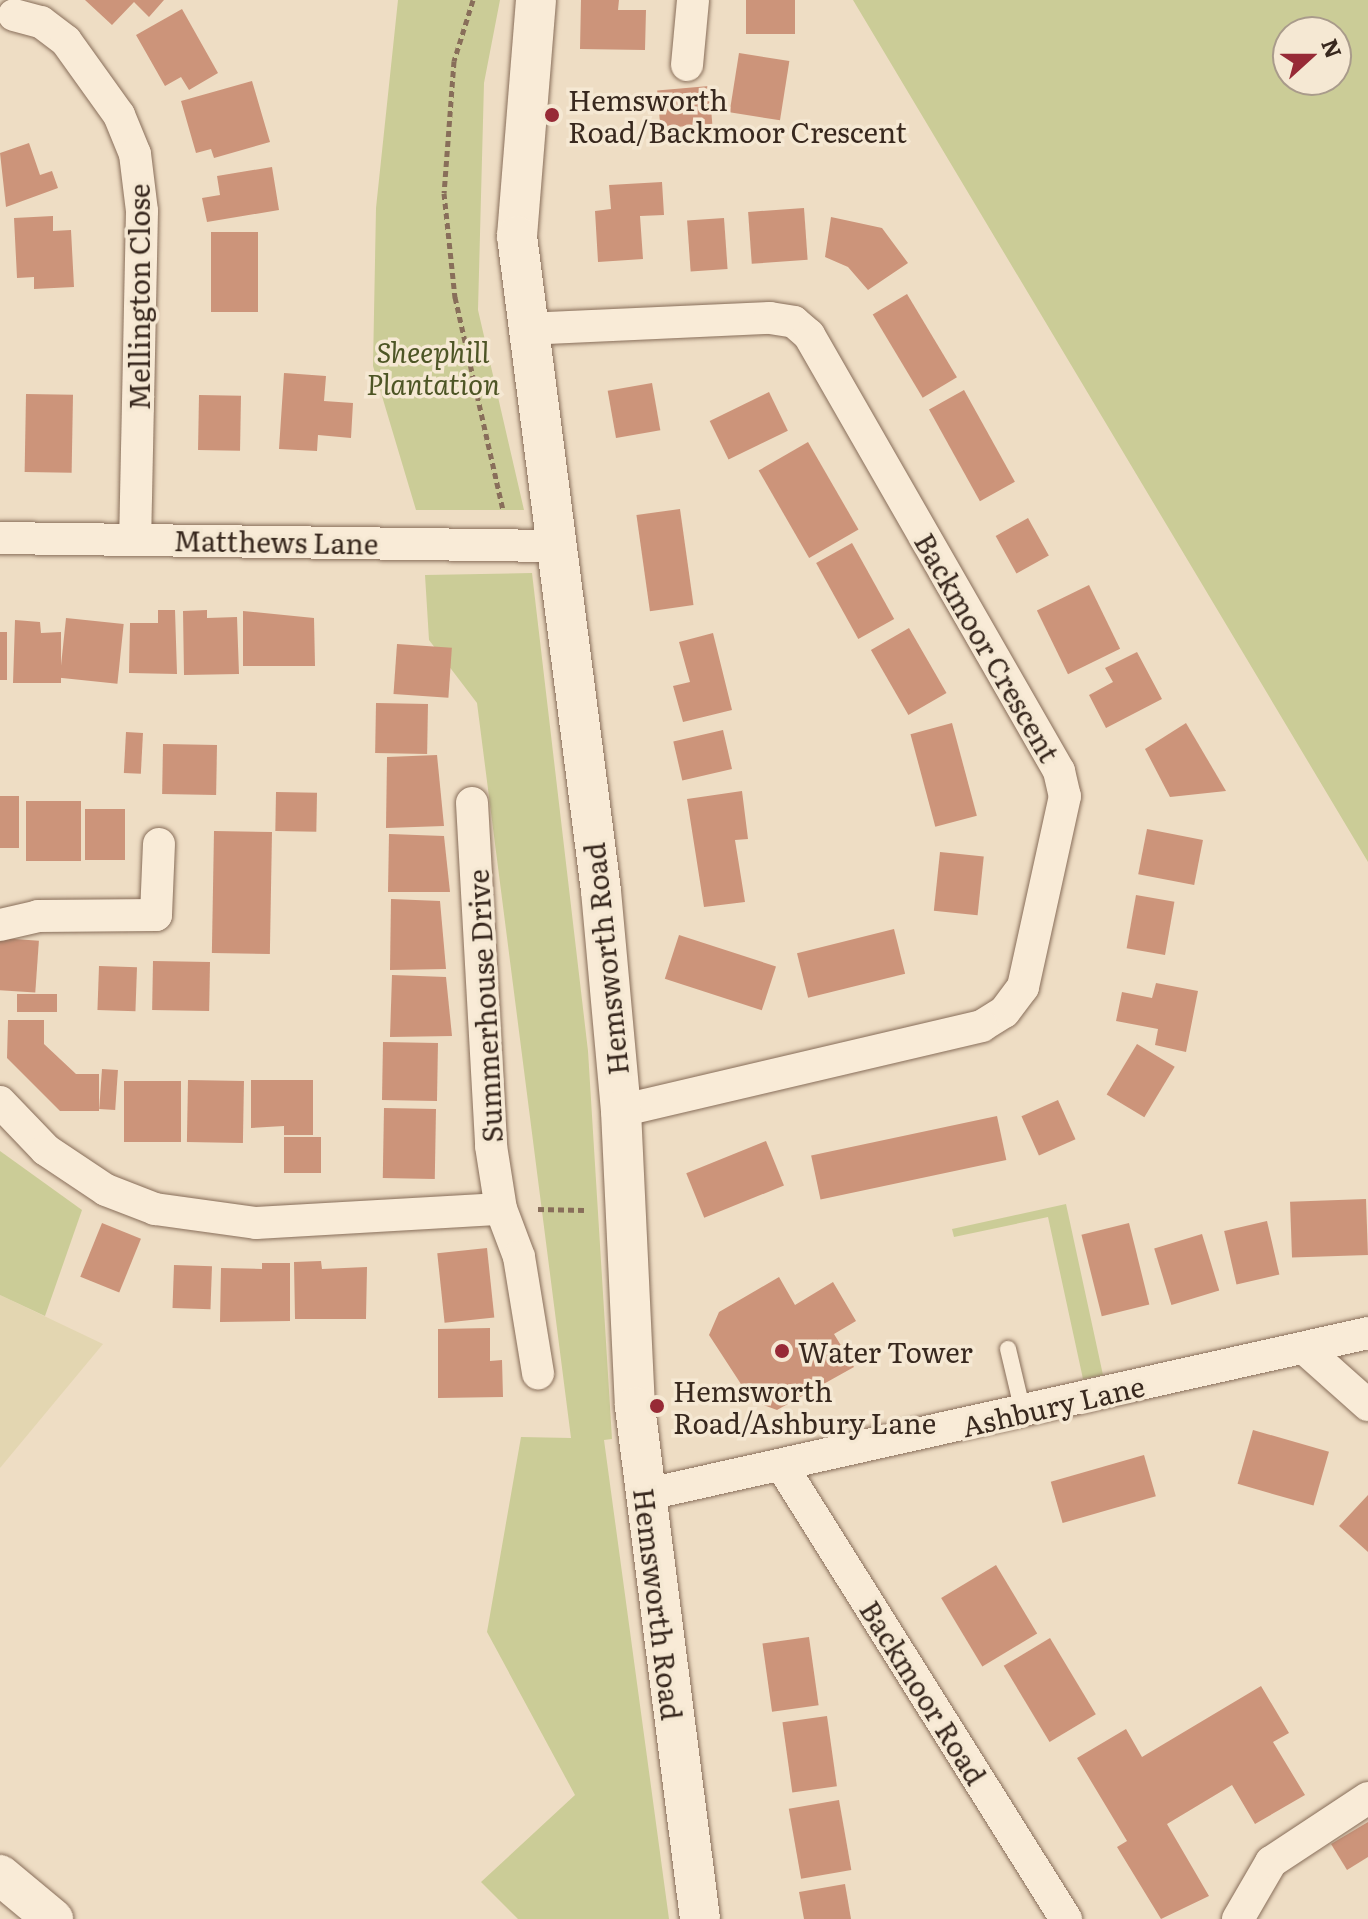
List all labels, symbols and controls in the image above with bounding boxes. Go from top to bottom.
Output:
north arrow [1272,16,1352,96]
text: N [1314,33,1352,62]
place label: Hemsworth Road/Backmoor Crescent [568,82,907,148]
marker: Hemsworth Road/Backmoor Crescent [543,106,561,124]
street label: Mellington Close [121,184,155,410]
park label: Sheephill Plantation [366,334,500,400]
street label: Matthews Lane [173,522,379,560]
street label: Backmoor Crescent [909,527,1067,767]
street label: Hemsworth Road [576,841,634,1077]
street label: Summerhouse Drive [460,868,508,1144]
place label: Water Tower [798,1334,973,1368]
marker: Water Tower [773,1342,791,1360]
street label: Ashbury Lane [959,1368,1147,1442]
place label: Hemsworth Road/Ashbury Lane [673,1373,936,1439]
marker: Hemsworth Road/Ashbury Lane [648,1397,666,1415]
street label: Hemsworth Road [628,1486,690,1722]
street label: Backmoor Road [854,1594,994,1790]

